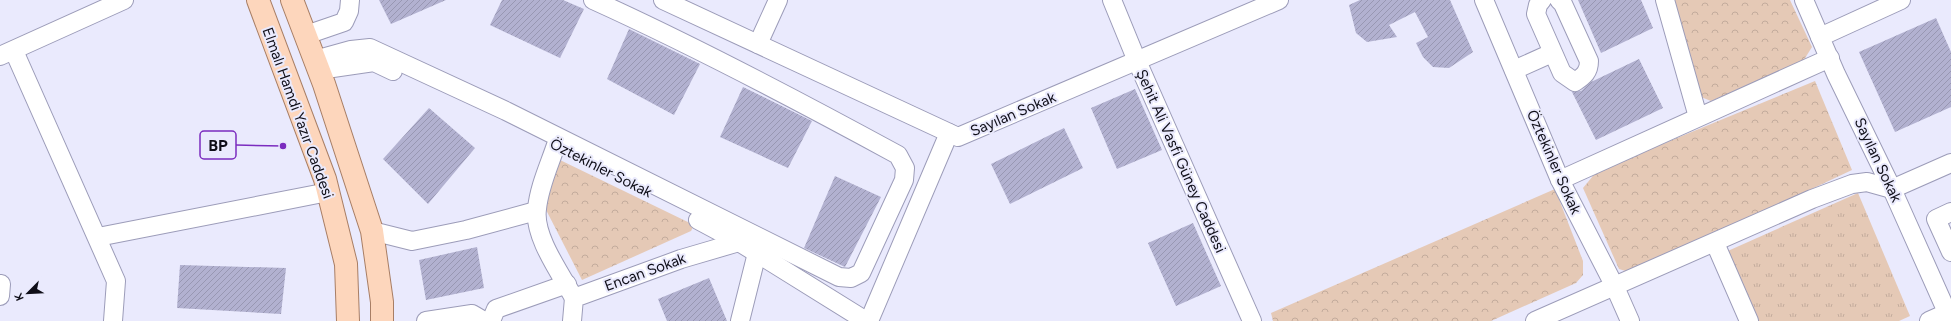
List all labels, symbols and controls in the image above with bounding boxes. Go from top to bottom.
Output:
street label: Elmalı Hamdi Yazır Caddesi [259,25,337,201]
street label: Şehit Ali Vasfi Güney Caddesi [1132,67,1230,255]
street label: Sayılan Sokak [968,88,1059,140]
street label: Öztekinler Sokak [1523,107,1585,218]
street label: Sayılan Sokak [1851,115,1906,206]
callout: BP [200,131,236,159]
street label: Öztekinler Sokak [547,135,656,202]
text: BP [208,136,228,155]
street label: Encan Sokak [602,249,689,295]
north arrow [8,273,48,313]
text: K [12,290,27,303]

